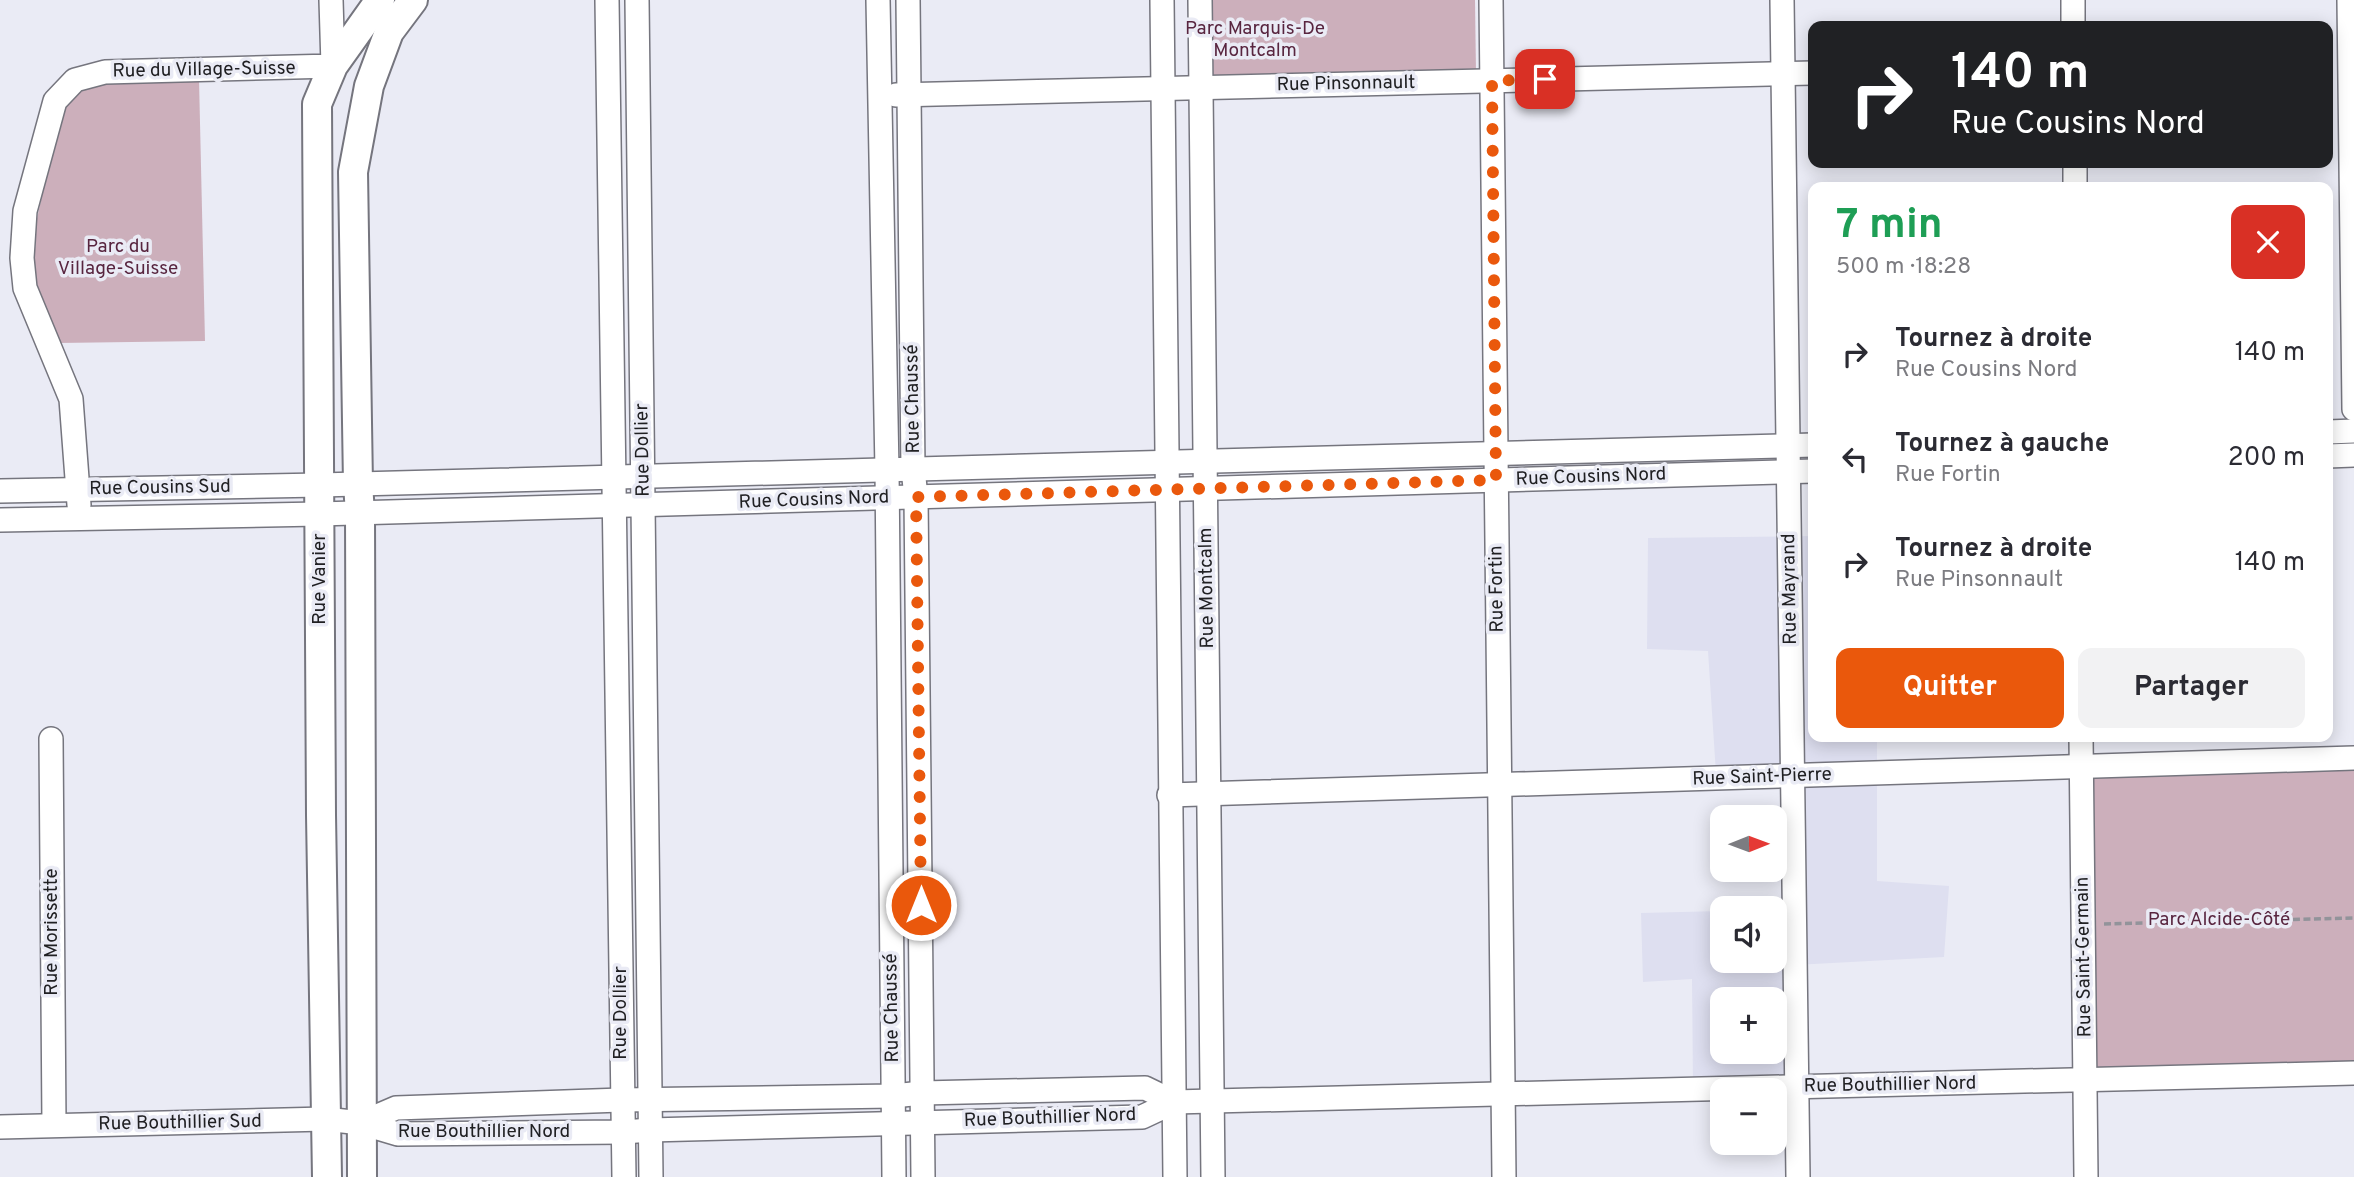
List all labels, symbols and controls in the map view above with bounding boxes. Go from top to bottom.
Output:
park label: Parc Marquis-De Montcalm [1185,17,1325,63]
text: 140 m [1951,44,2090,106]
pin [1515,49,1575,109]
icon: right [1836,49,1927,140]
street label: Rue du Village-Suisse [112,56,296,84]
icon: arrive [1526,60,1564,98]
street label: Rue Pinsonnault [1276,71,1416,97]
text: Rue Cousins Nord [1951,105,2205,145]
text: 7 min [1836,200,1943,253]
button: close [2231,205,2305,279]
park label: Parc du Village-Suisse [58,235,178,281]
text: 500 m · 18:28 [1836,253,1971,282]
text: Tournez à droite [1895,323,2092,356]
icon: right [1836,335,1874,373]
text: 140 m [2235,337,2305,370]
street label: Rue Chaussé [900,344,926,454]
text: Rue Cousins Nord [1895,356,2077,385]
street label: Rue Dollier [630,402,656,497]
text: Tournez à gauche [1895,428,2109,461]
icon: left [1836,440,1874,478]
text: 200 m [2228,442,2305,475]
text: Rue Fortin [1895,461,2001,490]
street label: Rue Cousins Nord [1515,462,1667,492]
street label: Rue Cousins Sud [89,475,231,501]
street label: Rue Cousins Nord [738,485,890,515]
street label: Rue Montcalm [1194,527,1220,649]
street label: Rue Vanier [308,533,332,625]
street label: Rue Mayrand [1777,533,1803,645]
text: Tournez à droite [1895,533,2092,566]
street label: Rue Fortin [1484,545,1510,633]
icon: right [1836,545,1874,583]
text: 140 m [2235,547,2305,580]
text: Rue Pinsonnault [1895,566,2063,595]
button: Quitter [1836,648,2064,728]
button: Partager [2078,648,2305,728]
street label: Rue Saint-Pierre [1692,763,1832,791]
north arrow [1710,805,1787,882]
map controls [1710,805,1787,1155]
street label: Rue Morissette [40,868,64,996]
position arrow [884,868,958,942]
street label: Rue Saint-Germain [2071,876,2097,1038]
button: sound [1710,896,1787,973]
park label: Parc Alcide-Côté [2148,908,2290,932]
street label: Rue Chaussé [879,953,905,1063]
street label: Rue Dollier [609,966,633,1060]
button: + [1710,987,1787,1064]
street label: Rue Bouthillier Nord [1804,1071,1976,1099]
button: − [1710,1078,1787,1155]
street label: Rue Bouthillier Nord [963,1103,1137,1133]
street label: Rue Bouthillier Sud [98,1110,262,1136]
street label: Rue Bouthillier Nord [398,1120,570,1144]

